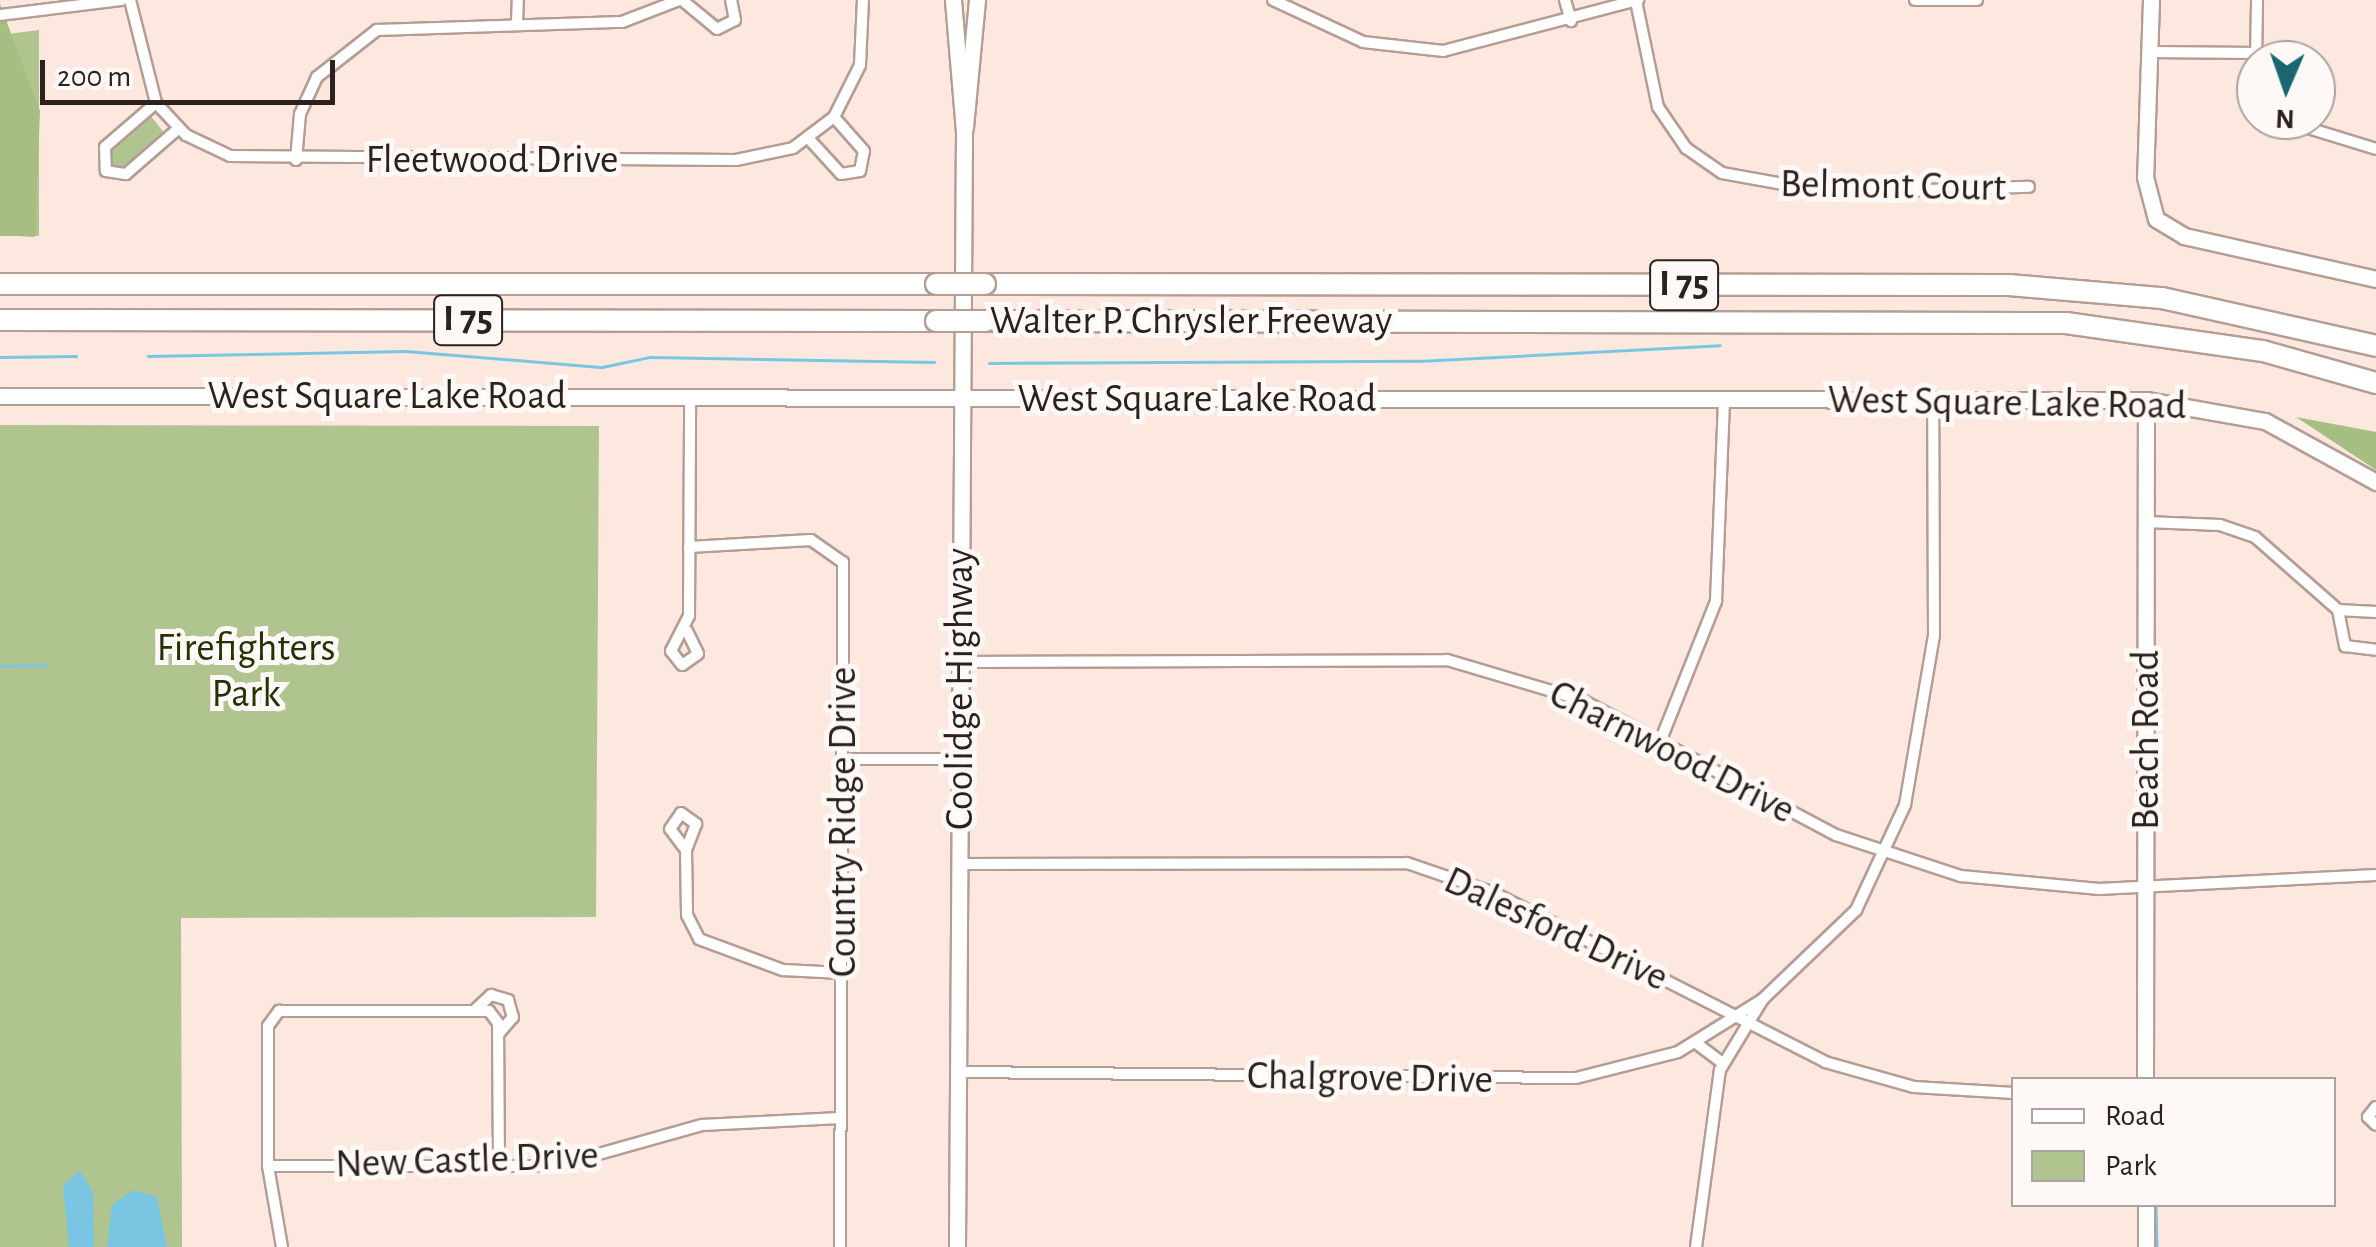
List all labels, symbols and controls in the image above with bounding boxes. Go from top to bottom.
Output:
scale bar [45,40,340,102]
north arrow [2236,40,2336,140]
text: 200 m [57,62,131,92]
text: N [2275,104,2295,132]
street label: Fleetwood Drive [365,136,619,184]
street label: Belmont Court [1780,160,2006,212]
road number: I 75 [1649,252,1719,318]
road number: I 75 [433,287,503,353]
street label: Walter P. Chrysler Freeway [990,297,1392,345]
street label: West Square Lake Road [208,372,566,420]
street label: West Square Lake Road [1018,375,1376,423]
street label: West Square Lake Road [1827,376,2187,430]
street label: Coolidge Highway [936,548,984,830]
park label: Firefighters Park [156,624,336,718]
street label: Beach Road [2122,650,2170,830]
street label: Country Ridge Drive [819,667,867,977]
street label: Charnwood Drive [1541,670,1803,834]
street label: Dalesford Drive [1436,856,1676,1002]
street label: Chalgrove Drive [1247,1052,1493,1104]
legend [2011,1077,2336,1207]
text: Road [2105,1101,2165,1131]
street label: New Castle Drive [335,1131,599,1189]
text: Park [2105,1151,2157,1181]

